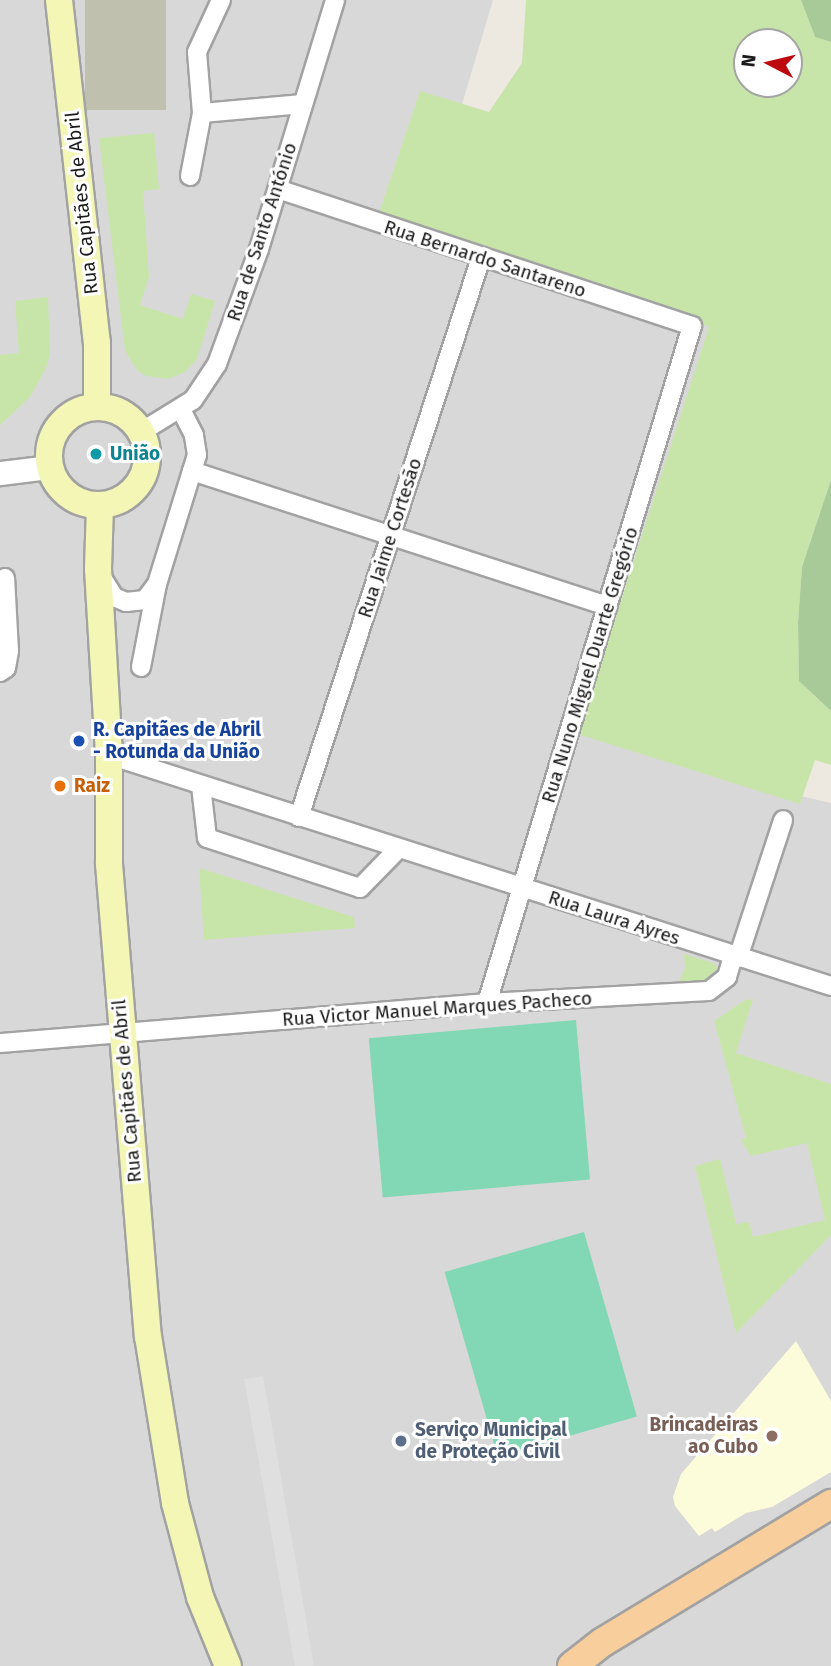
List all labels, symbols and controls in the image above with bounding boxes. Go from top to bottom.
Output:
north arrow [733,28,803,98]
text: N [736,53,761,68]
street label: Rua Capitães de Abril [61,110,103,296]
street label: Rua de Santo António [222,140,302,324]
street label: Rua Bernardo Santareno [381,216,589,302]
place label: União [110,443,160,465]
marker: União [88,446,104,462]
street label: Rua Jaime Cortesão [353,455,427,621]
street label: Rua Nuno Miguel Duarte Gregório [537,524,643,806]
place label: R. Capitães de Abril - Rotunda da União [93,719,261,763]
marker: R. Capitães de Abril - Rotunda da União [71,733,87,749]
place label: Raiz [74,775,110,797]
marker: Raiz [52,778,68,794]
street label: Rua Laura Ayres [545,886,683,950]
street label: Rua Victor Manuel Marques Pacheco [281,987,593,1031]
street label: Rua Capitães de Abril [108,998,146,1184]
place label: Brincadeiras ao Cubo [649,1414,758,1458]
place label: Serviço Municipal de Proteção Civil [415,1419,567,1463]
marker: Brincadeiras ao Cubo [764,1428,780,1444]
marker: Serviço Municipal de Proteção Civil [393,1433,409,1449]

